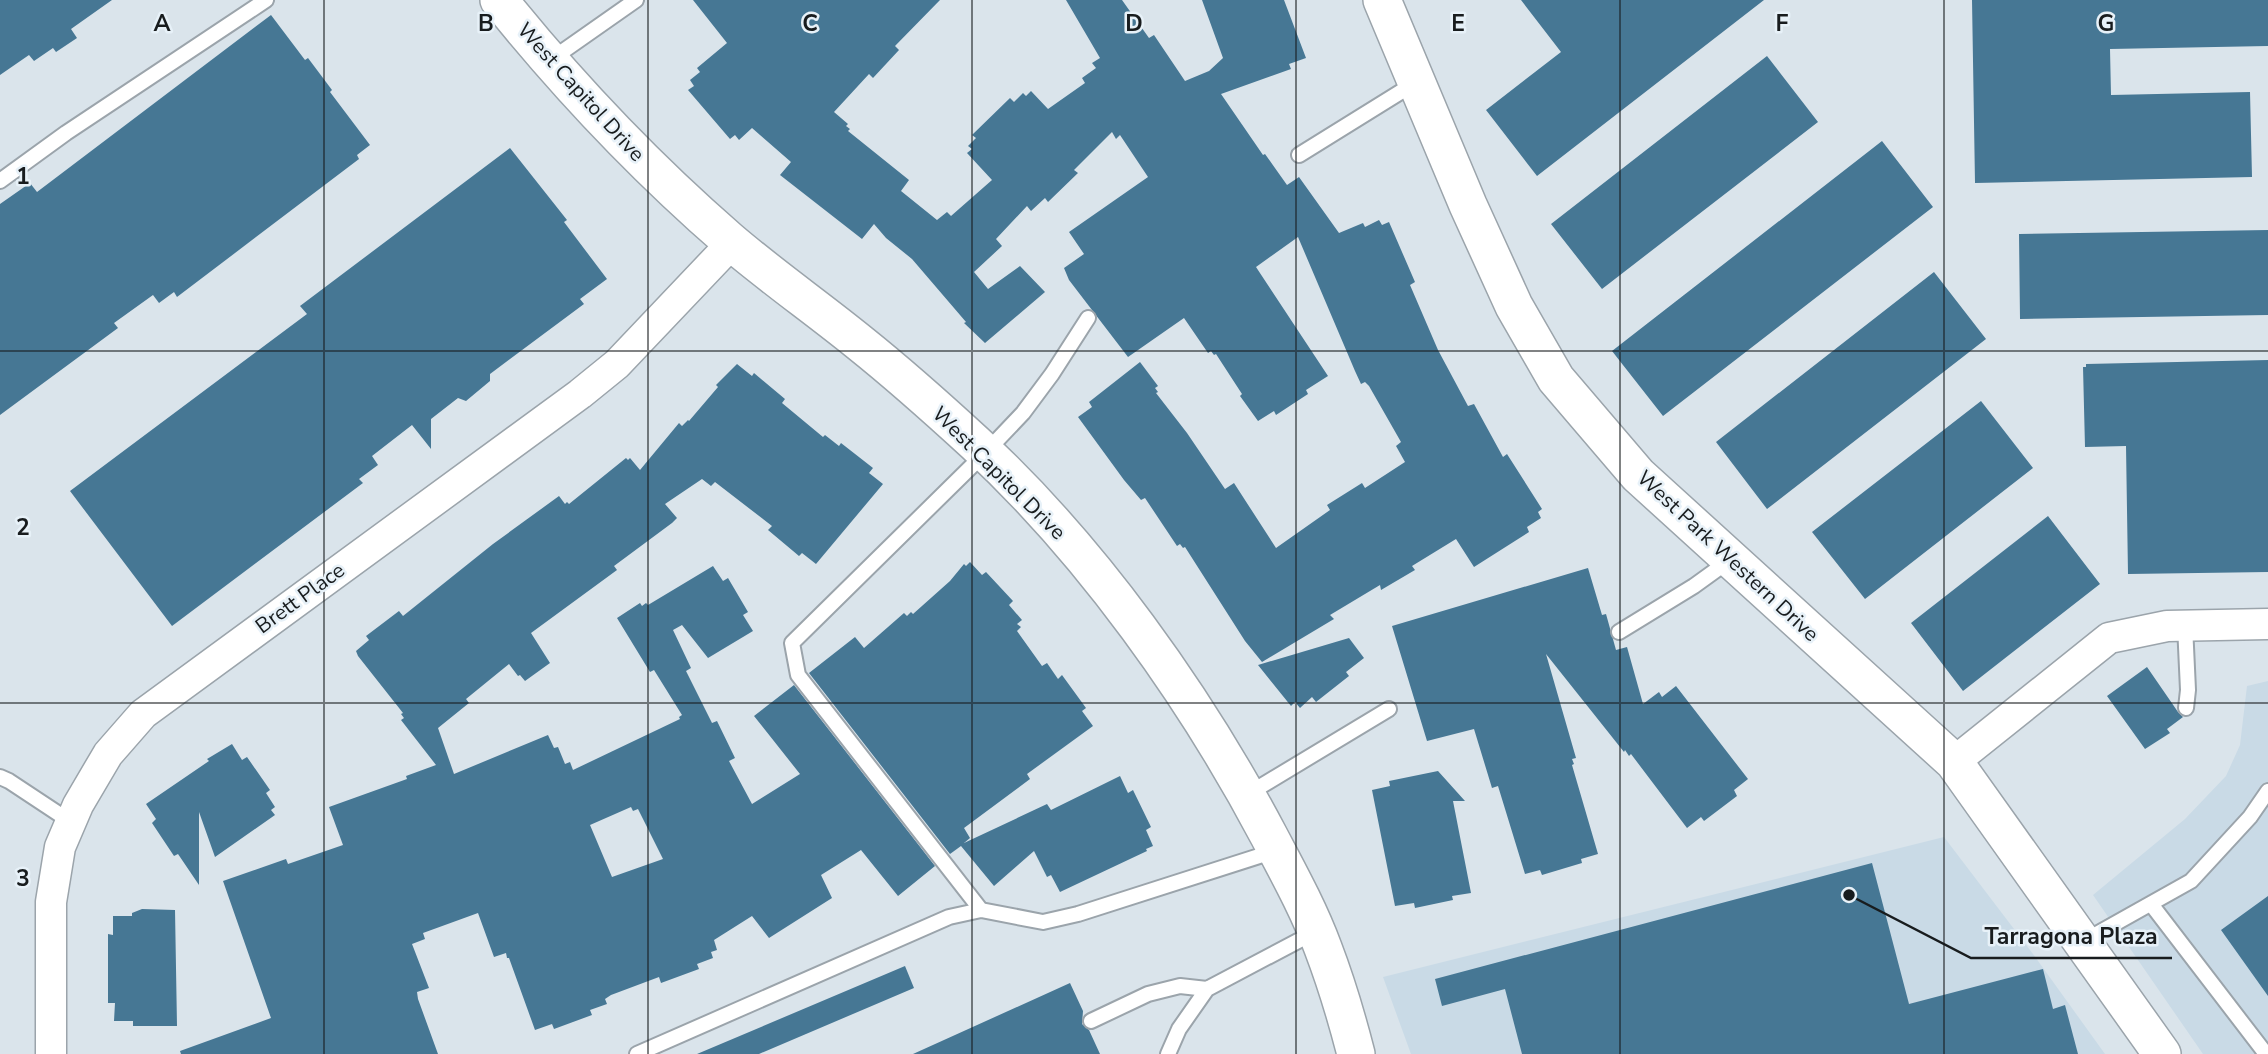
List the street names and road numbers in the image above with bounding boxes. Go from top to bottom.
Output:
street label: West Capitol Drive [511,16,651,168]
street label: West Capitol Drive [926,400,1072,546]
street label: West Park Western Drive [1631,464,1825,648]
street label: Brett Place [250,556,350,640]

